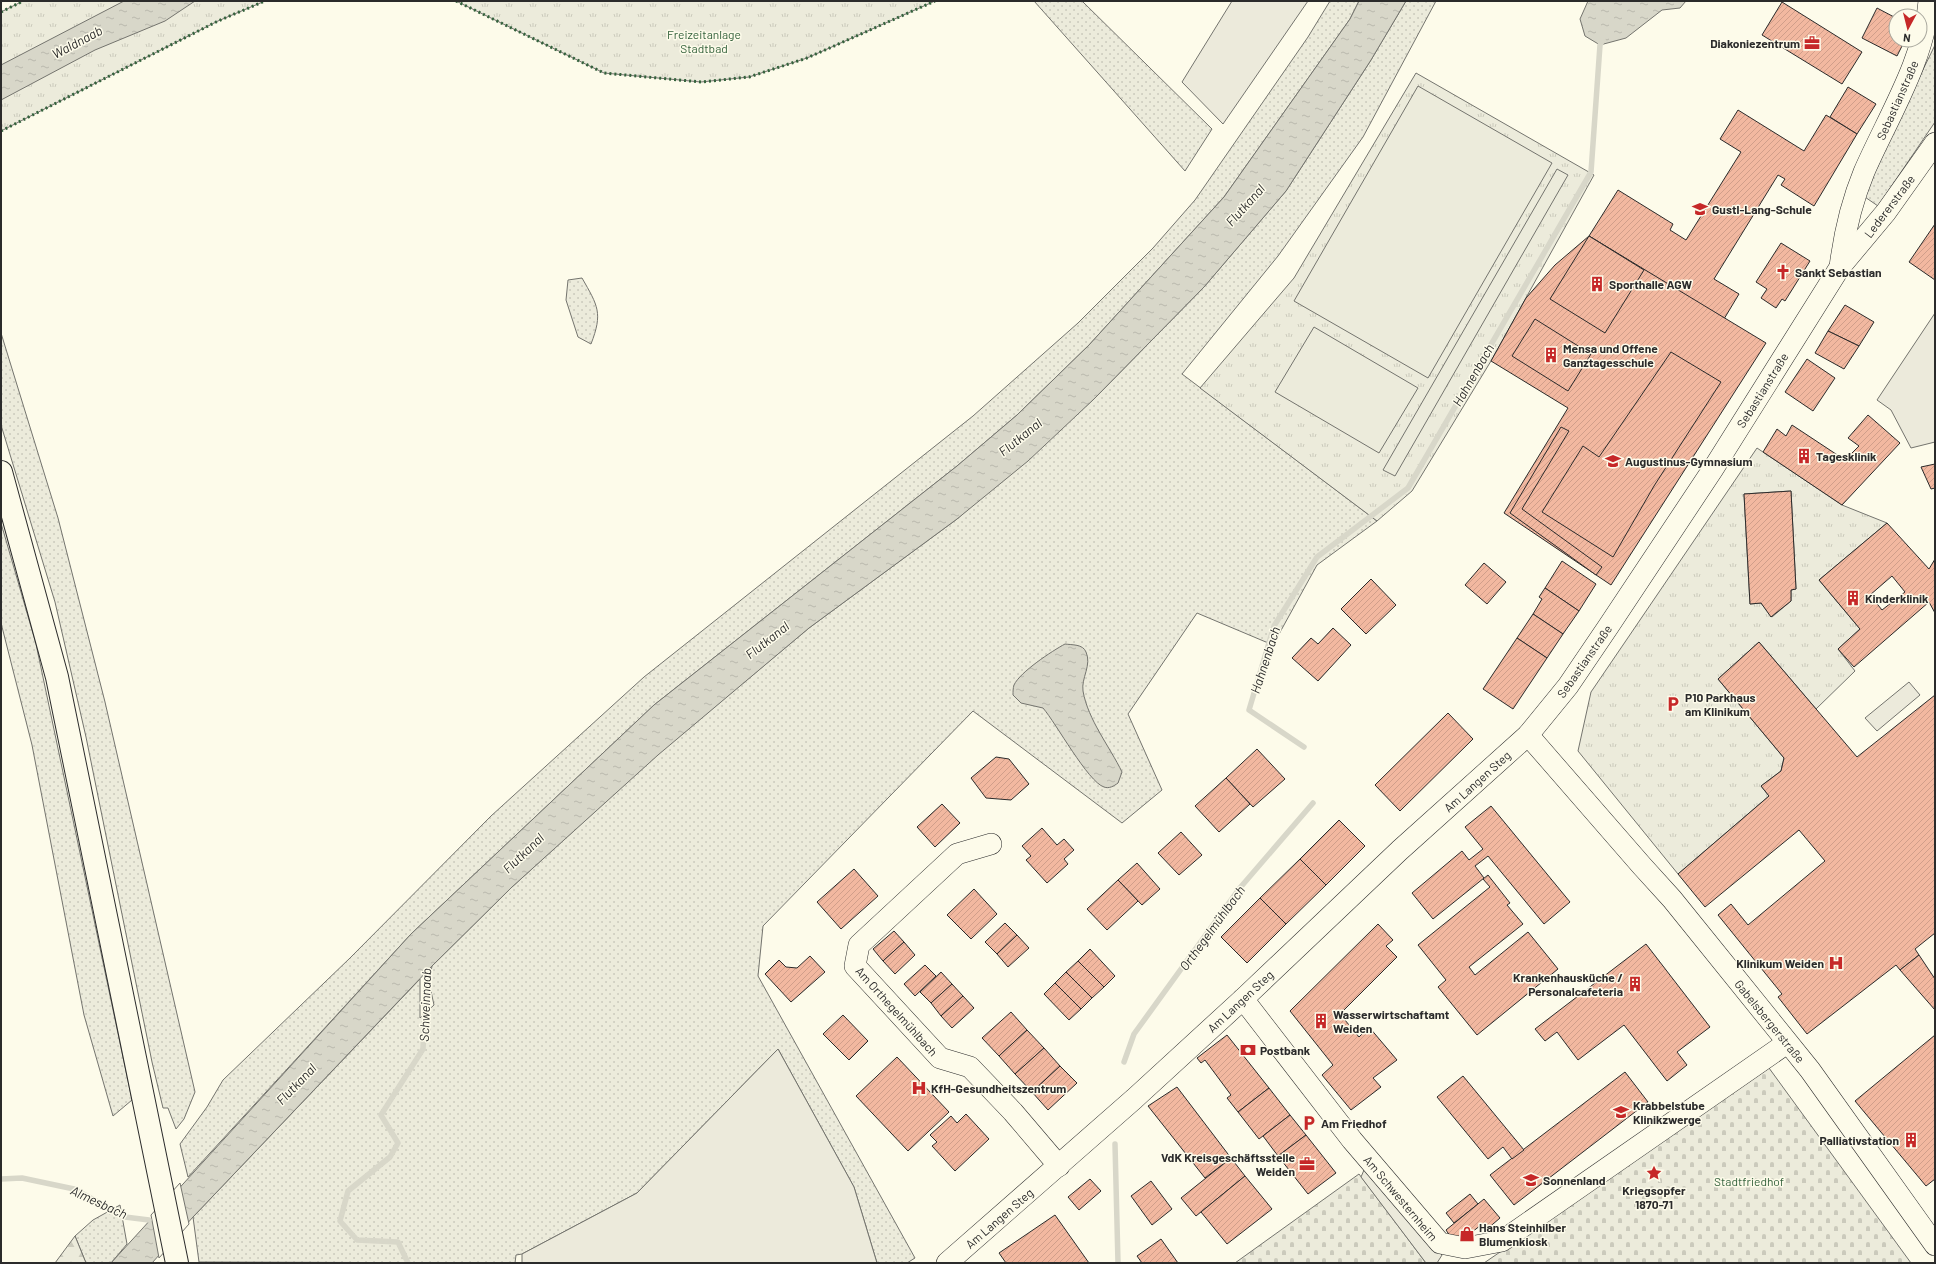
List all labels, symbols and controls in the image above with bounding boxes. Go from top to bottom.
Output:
north arrow [1888,8,1928,48]
water label: Waldnaab [49,22,105,62]
park label: Freizeitanlage Stadtbad [667,27,741,55]
text: N [1902,32,1911,45]
office icon: Diakoniezentrum [1803,34,1821,52]
place label: Diakoniezentrum [1710,36,1800,50]
street label: Sebastianstraße [1873,58,1921,142]
street label: Ledererstraße [1861,172,1917,240]
water label: Flutkanal [1222,181,1268,229]
school or university icon: Gustl-Lang-Schule [1691,200,1709,218]
place label: Gustl-Lang-Schule [1712,202,1812,216]
church icon: Sankt Sebastian [1774,263,1792,281]
place label: Sankt Sebastian [1795,265,1882,279]
building icon: Sporthalle AGW [1588,275,1606,293]
place label: Sporthalle AGW [1609,277,1693,291]
water label: Hahnenbach [1449,341,1497,409]
place label: Mensa und Offene Ganztagesschule [1563,341,1658,369]
building icon: Mensa und Offene Ganztagesschule [1542,346,1560,364]
street label: Sebastianstraße [1733,350,1791,430]
water label: Flutkanal [995,415,1045,459]
building icon: Tagesklinik [1795,447,1813,465]
place label: Tagesklinik [1816,449,1877,463]
school or university icon: Augustinus-Gymnasium [1604,452,1622,470]
place label: Augustinus-Gymnasium [1625,454,1752,468]
building icon: Kinderklinik [1844,589,1862,607]
place label: Kinderklinik [1865,591,1929,605]
water label: Flutkanal [742,618,792,662]
street label: Sebastianstraße [1554,622,1614,700]
water label: Hahnenbach [1247,624,1283,695]
place label: P10 Parkhaus am Klinikum [1685,690,1756,718]
parking icon: P10 Parkhaus am Klinikum [1664,695,1682,713]
street label: Am Langen Steg [1441,747,1513,815]
water label: Flutkanal [499,829,547,876]
water label: Orthegelmühlbach [1176,882,1248,974]
hospital icon: Klinikum Weiden [1827,954,1845,972]
place label: Klinikum Weiden [1736,956,1824,970]
street label: Am Orthegelmühlbach [853,963,941,1059]
street label: Am Langen Steg [1204,967,1276,1035]
water label: Schweinnaab [416,968,434,1042]
place label: Krankenhausküche / Personalcafeteria [1513,970,1623,998]
building icon: Krankenhausküche / Personalcafeteria [1626,975,1644,993]
street label: Gabelsbergerstraße [1732,977,1808,1065]
place label: Wasserwirtschaftamt Weiden [1333,1007,1450,1035]
building icon: Wasserwirtschaftamt Weiden [1312,1012,1330,1030]
bank icon: Postbank [1239,1041,1257,1059]
place label: Postbank [1260,1043,1311,1057]
water label: Flutkanal [273,1060,320,1108]
hospital icon: KfH-Gesundheitszentrum [910,1079,928,1097]
place label: KfH-Gesundheitszentrum [931,1081,1066,1095]
place label: Krabbelstube Klinikzwerge [1633,1098,1705,1126]
school or university icon: Krabbelstube Klinikzwerge [1612,1103,1630,1121]
parking icon: Am Friedhof [1300,1114,1318,1132]
place label: Am Friedhof [1321,1116,1387,1130]
building icon: Palliativstation [1902,1131,1920,1149]
place label: Palliativstation [1819,1133,1899,1147]
place label: VdK Kreisgeschäftsstelle Weiden [1161,1150,1295,1178]
street label: Am Schwesternheim [1361,1153,1441,1243]
office icon: VdK Kreisgeschäftsstelle Weiden [1298,1155,1316,1173]
place icon: Kriegsopfer 1870-71 [1645,1164,1663,1182]
school or university icon: Sonnenland [1522,1171,1540,1189]
place label: Sonnenland [1543,1173,1606,1187]
park label: Stadtfriedhof [1714,1174,1784,1188]
water label: Almesbach [68,1182,130,1222]
place label: Kriegsopfer 1870-71 [1622,1183,1686,1211]
street label: Am Langen Steg [962,1185,1036,1251]
place label: Hans Steinhilber Blumenkiosk [1479,1220,1567,1248]
shop icon: Hans Steinhilber Blumenkiosk [1458,1225,1476,1243]

